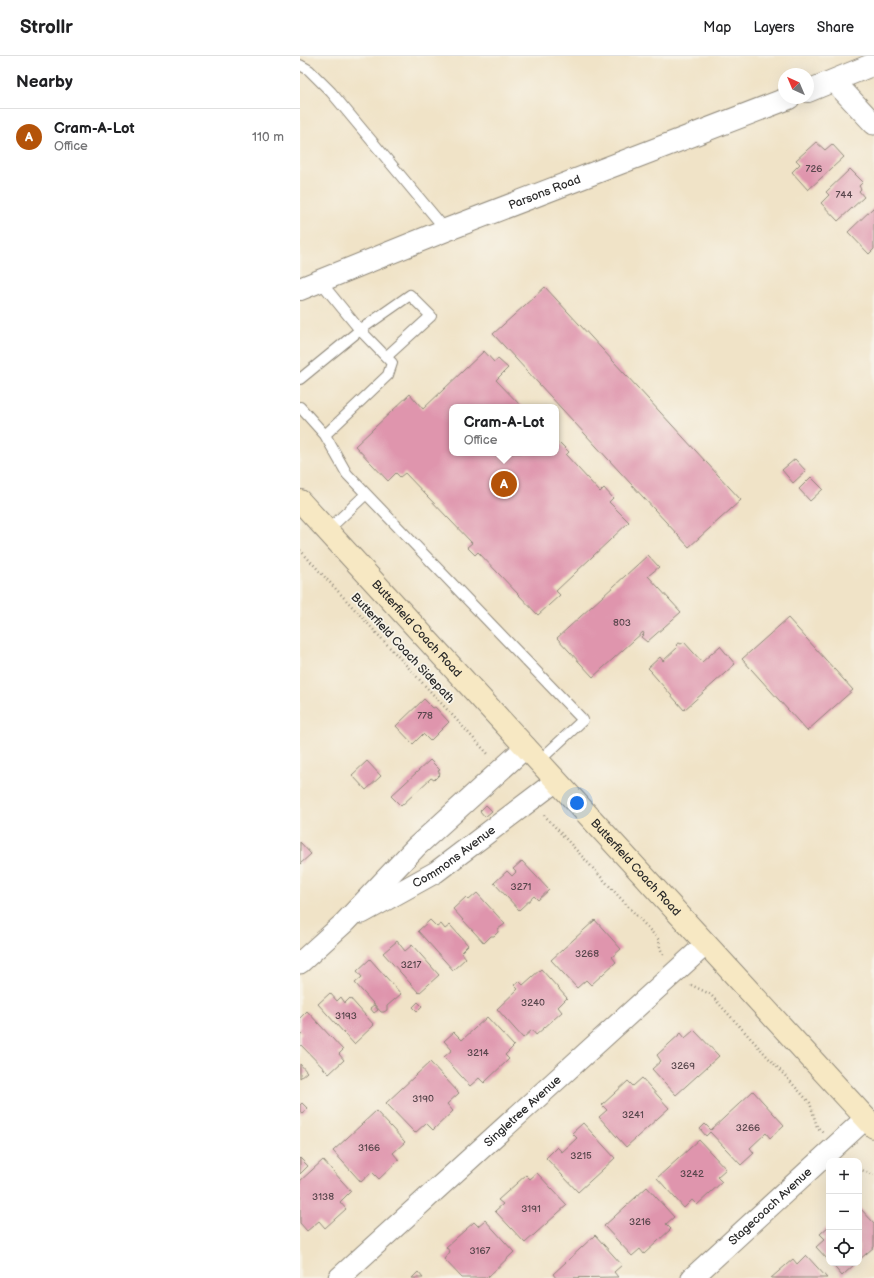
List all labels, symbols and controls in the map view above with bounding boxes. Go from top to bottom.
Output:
text: Strollr [20,16,73,39]
text: Map [703,19,731,36]
text: Layers [753,19,795,36]
text: Share [817,19,854,36]
north arrow [778,68,814,104]
text: Nearby [16,72,73,92]
text: Cram-A-Lot [54,119,135,138]
text: A [25,129,33,145]
text: 110 m [252,129,284,145]
text: Office [54,138,88,154]
house number: 726 [806,163,822,175]
street label: Parsons Road [506,172,583,213]
house number: 744 [835,189,853,201]
popup [449,404,559,456]
text: Cram-A-Lot [464,413,544,432]
text: Office [464,432,497,448]
pin: A [491,469,517,499]
street label: Butterfield Coach Road [368,577,465,681]
street label: Butterfield Coach Sidepath [348,590,458,707]
house number: 803 [613,617,631,629]
house number: 778 [417,710,433,722]
your location [567,793,587,813]
street label: Butterfield Coach Road [587,816,684,919]
street label: Commons Avenue [410,823,499,891]
house number: 3271 [511,881,532,893]
house number: 3268 [575,948,599,960]
house number: 3217 [401,959,421,971]
house number: 3240 [521,997,545,1009]
house number: 3193 [335,1010,357,1022]
house number: 3214 [467,1047,489,1059]
house number: 3269 [671,1060,695,1072]
street label: Singletree Avenue [481,1073,564,1150]
house number: 3190 [412,1093,434,1105]
house number: 3241 [622,1109,644,1121]
house number: 3266 [736,1122,760,1134]
house number: 3166 [358,1142,380,1154]
house number: 3215 [570,1150,592,1162]
map controls [826,1158,862,1266]
button: + [826,1158,862,1194]
street label: Stagecoach Avenue [726,1165,815,1249]
house number: 3242 [680,1168,704,1180]
house number: 3138 [312,1191,334,1203]
button: − [826,1194,862,1230]
house number: 3191 [521,1203,541,1215]
house number: 3216 [629,1216,651,1228]
button: locate [826,1230,862,1266]
house number: 3167 [469,1245,491,1257]

